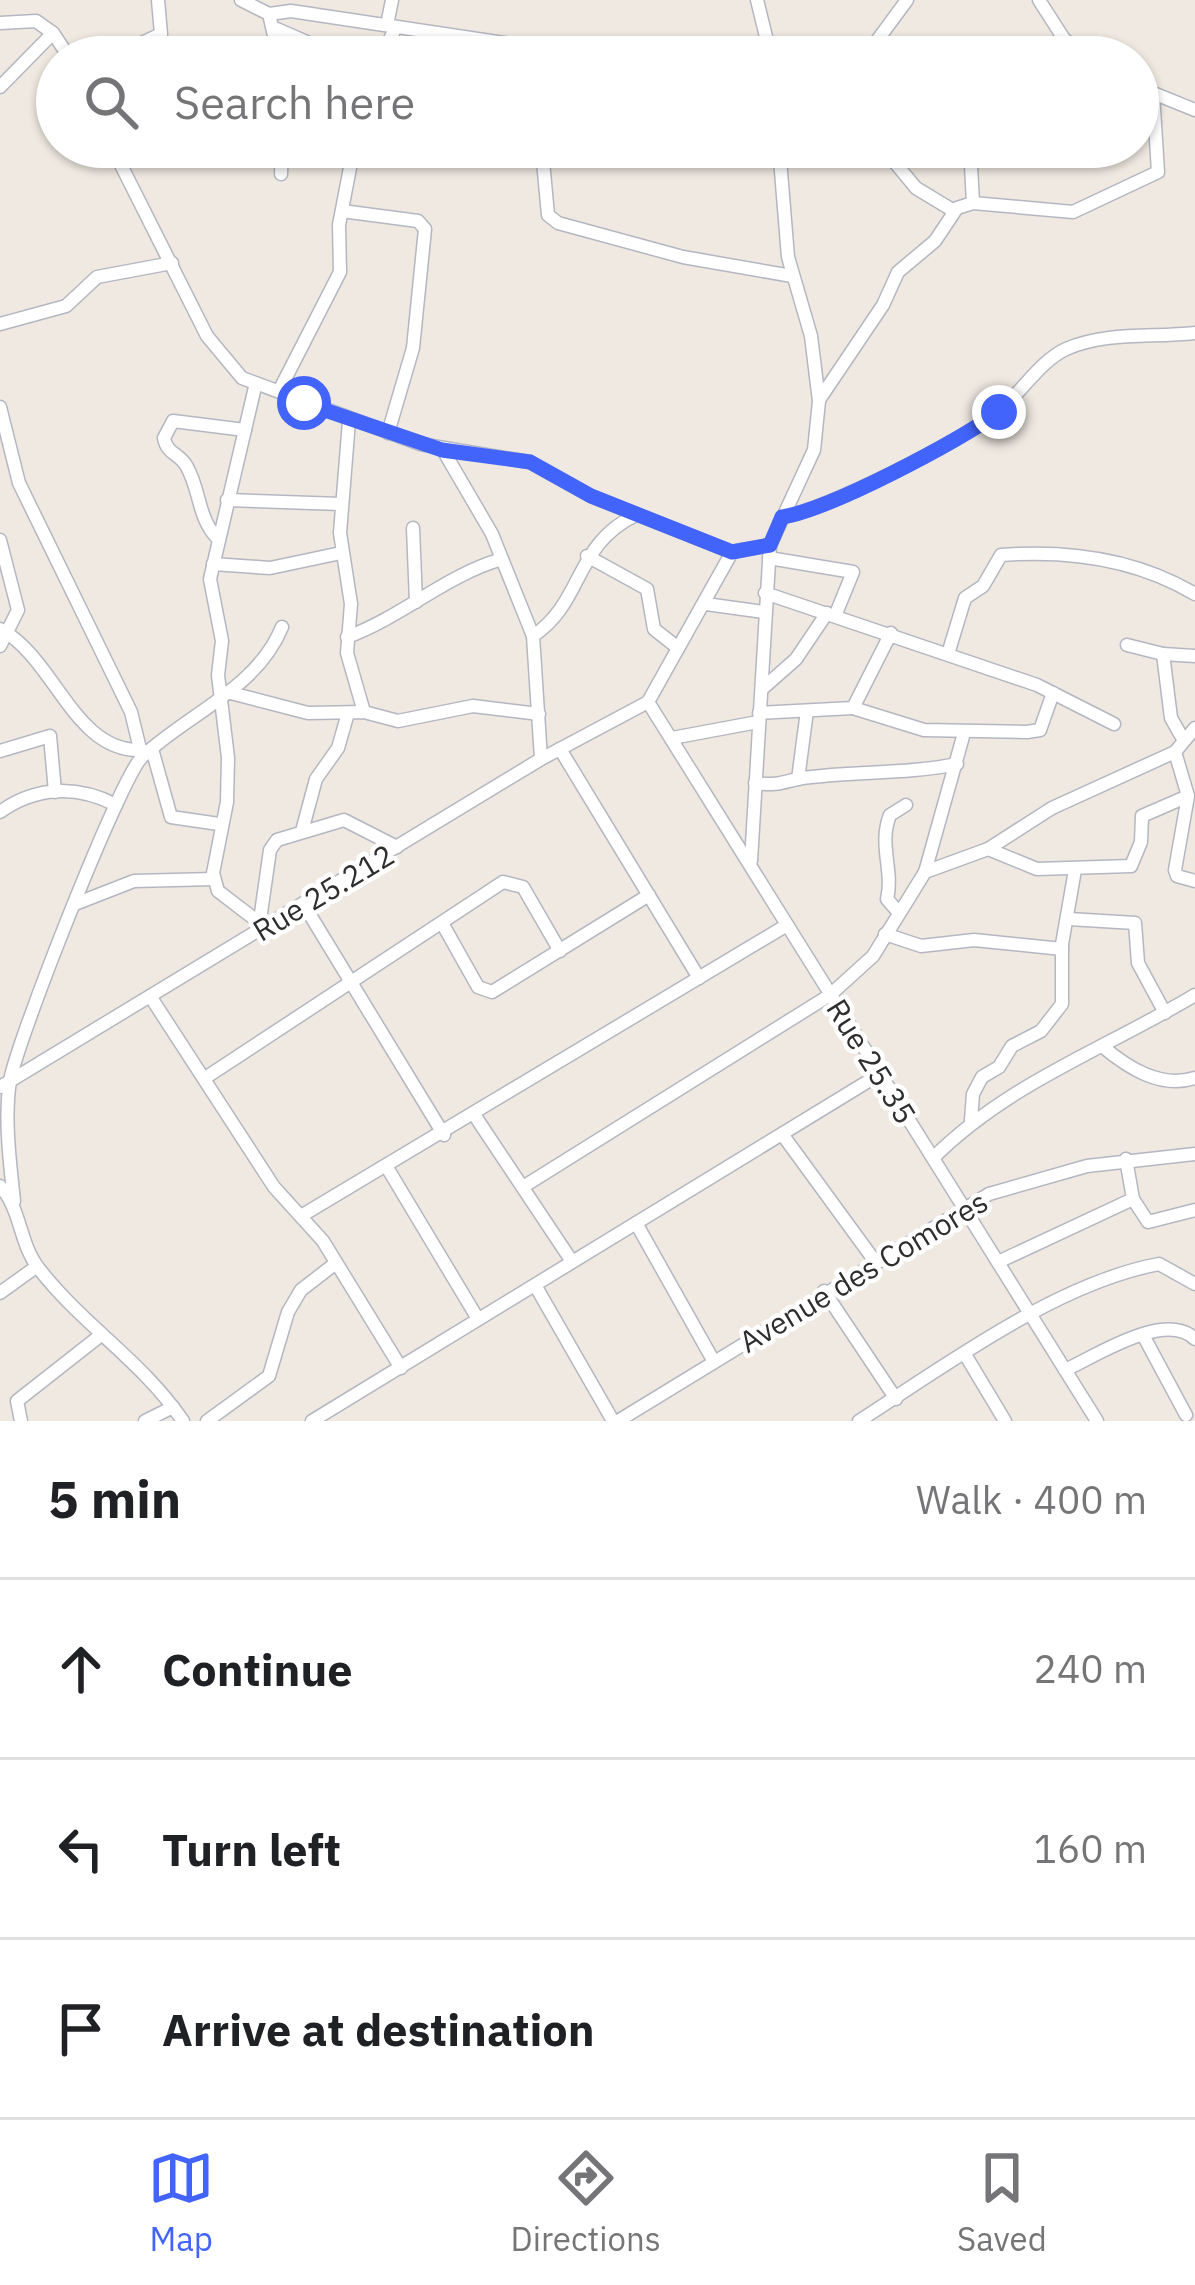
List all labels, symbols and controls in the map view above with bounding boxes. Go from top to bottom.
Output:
search box [36,36,1159,168]
icon: search [78,69,144,135]
text: Search here [174,73,415,131]
route start [277,376,331,430]
route end [972,385,1026,439]
street label: Rue 25.212 [245,835,401,949]
street label: Rue 25.35 [818,991,926,1131]
street label: Avenue des Comores [732,1181,994,1361]
text: 5 min [48,1466,181,1532]
text: Walk · 400 m [916,1474,1147,1525]
icon: ahead [48,1636,114,1702]
text: Continue [162,1640,353,1698]
text: 240 m [1034,1643,1147,1694]
icon: left [48,1816,114,1882]
text: Turn left [162,1820,341,1878]
text: 160 m [1034,1823,1147,1874]
icon: arrive [48,1996,114,2062]
text: Arrive at destination [162,2000,595,2058]
tab: Map [148,2145,214,2260]
tab: Directions [511,2145,661,2260]
tab: Saved [957,2145,1047,2260]

